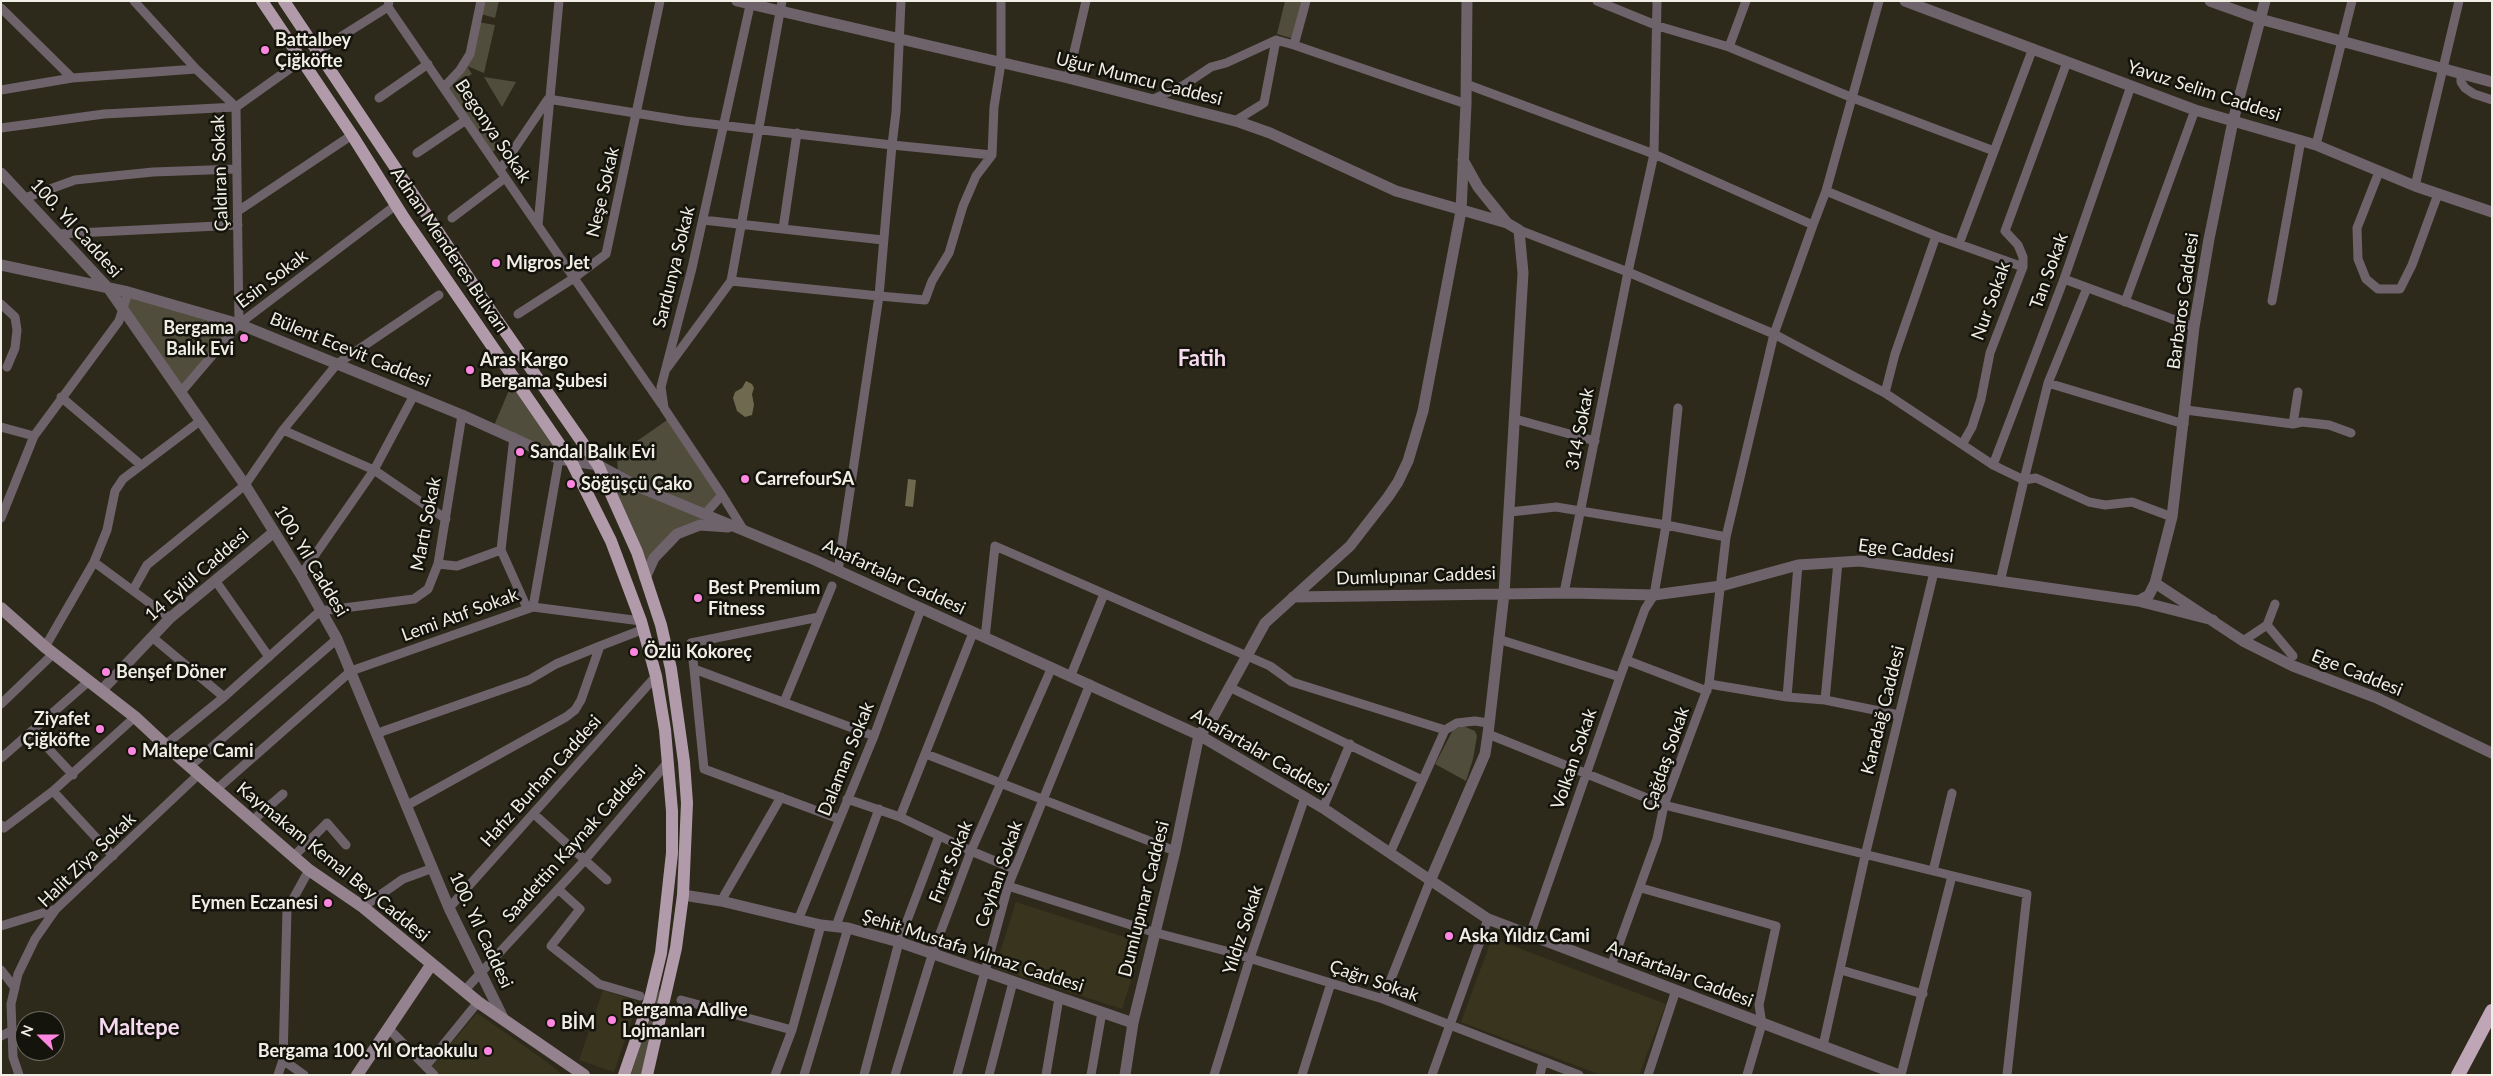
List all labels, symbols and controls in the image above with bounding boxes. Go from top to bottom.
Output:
place label: Battalbey Çiğköfte [275,29,351,72]
marker: Battalbey Çiğköfte [259,44,271,56]
street label: Uğur Mumcu Caddesi [1054,48,1224,110]
street label: Yavuz Selim Caddesi [2125,56,2283,126]
street label: Begonya Sokak [450,75,536,187]
street label: Çaldıran Sokak [207,114,233,232]
street label: Neşe Sokak [582,145,624,239]
street label: Adnan Menderes Bulvarı [386,164,512,336]
street label: 100. Yıl Caddesi [26,174,126,282]
street label: Sardunya Sokak [648,204,700,330]
street label: Tan Sokak [2025,230,2073,312]
street label: Barbaros Caddesi [2163,231,2203,371]
street label: Esin Sokak [232,245,312,313]
place label: Migros Jet [506,252,590,274]
marker: Migros Jet [490,257,502,269]
street label: Nur Sokak [1967,259,2015,343]
street label: Bülent Ecevit Caddesi [267,308,433,392]
place label: Bergama Balık Evi [163,317,234,359]
marker: Bergama Balık Evi [238,332,250,344]
district label: Fatih [1178,346,1226,372]
place label: Aras Kargo Bergama Şubesi [480,349,607,392]
marker: Aras Kargo Bergama Şubesi [464,364,476,376]
street label: 314 Sokak [1561,386,1599,472]
place label: Sandal Balık Evi [530,441,655,463]
marker: Sandal Balık Evi [514,446,526,458]
place label: CarrefourSA [755,468,854,490]
place label: Söğüşçü Çako [581,473,692,495]
marker: CarrefourSA [739,473,751,485]
street label: Martı Sokak [406,475,446,573]
marker: Söğüşçü Çako [565,478,577,490]
street label: 100. Yıl Caddesi [269,502,353,620]
street label: 14 Eylül Caddesi [141,524,253,626]
street label: Anafartalar Caddesi [819,534,969,620]
street label: Ege Caddesi [1857,534,1955,568]
street label: Dumlupınar Caddesi [1336,562,1496,590]
place label: Best Premium Fitness [708,577,820,620]
street label: Lemi Atıf Sokak [399,584,521,646]
marker: Best Premium Fitness [692,592,704,604]
place label: Özlü Kokoreç [644,641,752,663]
street label: Karadağ Caddesi [1857,643,1909,777]
street label: Ege Caddesi [2308,645,2406,701]
marker: Özlü Kokoreç [628,646,640,658]
place label: Benşef Döner [116,661,226,683]
marker: Benşef Döner [100,666,112,678]
street label: Dalaman Sokak [813,699,879,819]
street label: Anafartalar Caddesi [1187,704,1333,800]
street label: Çağdaş Sokak [1638,704,1694,814]
street label: Volkan Sokak [1547,706,1601,812]
place label: Ziyafet Çiğköfte [22,708,90,751]
street label: Hafız Burhan Caddesi [476,711,606,851]
marker: Ziyafet Çiğköfte [94,723,106,735]
place label: Maltepe Cami [142,740,254,762]
marker: Maltepe Cami [126,745,138,757]
street label: Saadettin Kaynak Caddesi [498,761,650,927]
street label: Kaymakam Kemal Bey Caddesi [232,777,434,947]
street label: Halit Ziya Sokak [34,808,140,912]
street label: Fırat Sokak [925,818,977,906]
street label: Ceyhan Sokak [971,818,1027,930]
street label: Dumlupınar Caddesi [1114,819,1174,979]
street label: 100. Yıl Caddesi [445,868,517,992]
street label: Yıldız Sokak [1218,883,1268,977]
place label: Eymen Eczanesi [191,892,318,914]
marker: Eymen Eczanesi [322,897,334,909]
street label: Şehit Mustafa Yılmaz Caddesi [860,905,1086,997]
place label: Aska Yıldız Cami [1459,925,1590,947]
marker: Aska Yıldız Cami [1443,930,1455,942]
street label: Anafartalar Caddesi [1604,936,1756,1012]
street label: Çağrı Sokak [1327,956,1421,1006]
place label: Bergama Adliye Lojmanları [622,999,748,1042]
north arrow [15,1011,65,1061]
place label: BİM [561,1012,595,1034]
marker: Bergama Adliye Lojmanları [606,1014,618,1026]
district label: Maltepe [98,1015,180,1041]
marker: BİM [545,1017,557,1029]
text: N [17,1022,36,1039]
place label: Bergama 100. Yıl Ortaokulu [258,1040,478,1062]
marker: Bergama 100. Yıl Ortaokulu [482,1045,494,1057]

